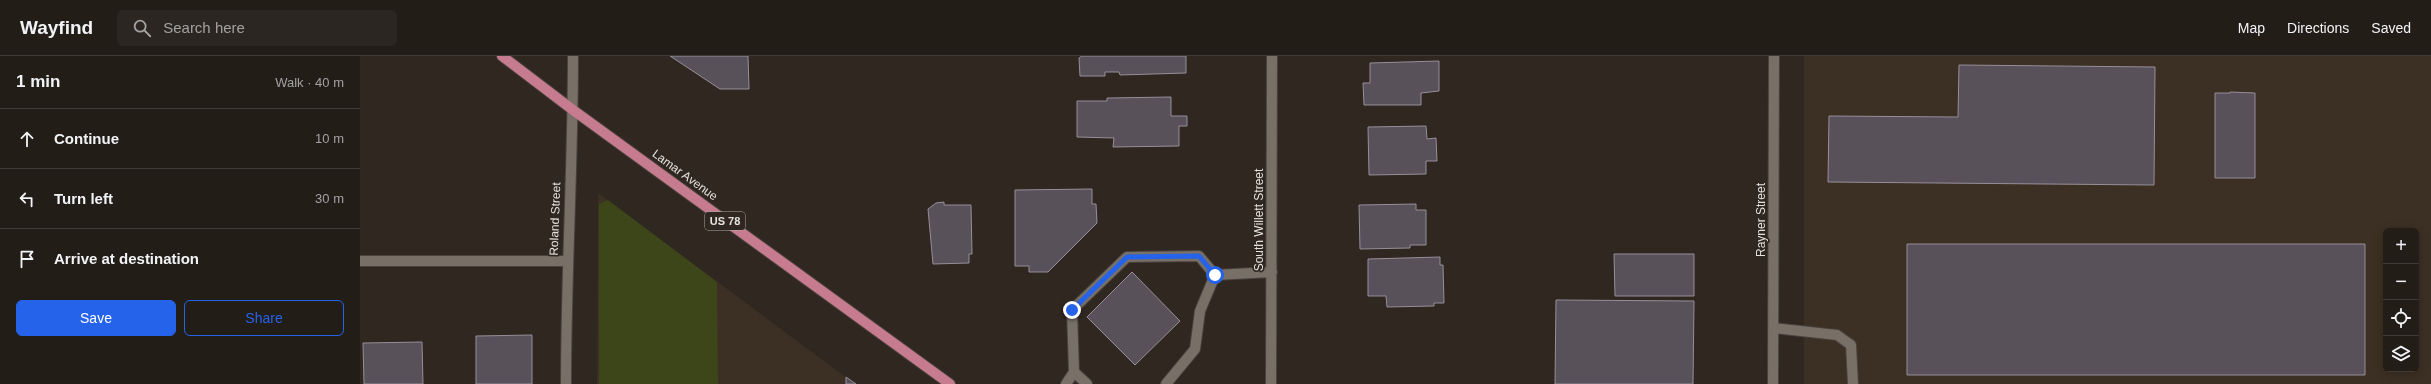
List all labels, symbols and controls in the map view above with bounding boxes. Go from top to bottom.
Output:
search box [117,10,397,46]
text: Wayfind [20,17,93,38]
icon: search [131,17,153,39]
text: Search here [163,19,245,36]
text: Map [2238,20,2265,36]
text: Directions [2287,20,2349,36]
text: Saved [2371,20,2411,36]
text: 1 min [16,72,60,91]
text: Walk · 40 m [275,75,344,90]
icon: ahead [16,128,38,150]
text: Continue [54,130,119,147]
text: 10 m [315,131,344,146]
street label: Lamar Avenue [650,147,721,204]
street label: South Willett Street [1252,168,1266,271]
street label: Roland Street [547,181,563,256]
street label: Rayner Street [1754,182,1768,257]
icon: left [16,188,38,210]
text: Turn left [54,190,113,207]
text: 30 m [315,191,344,206]
road number: US 78 [705,212,745,230]
map controls [2383,228,2419,372]
button: + [2383,228,2419,264]
icon: arrive [16,248,38,270]
text: Arrive at destination [54,250,199,267]
button: − [2383,264,2419,300]
route start [1206,266,1224,284]
button: Save [16,300,176,336]
button: Share [184,300,344,336]
button: locate [2383,300,2419,336]
route end [1063,301,1081,319]
button: layers [2383,336,2419,372]

